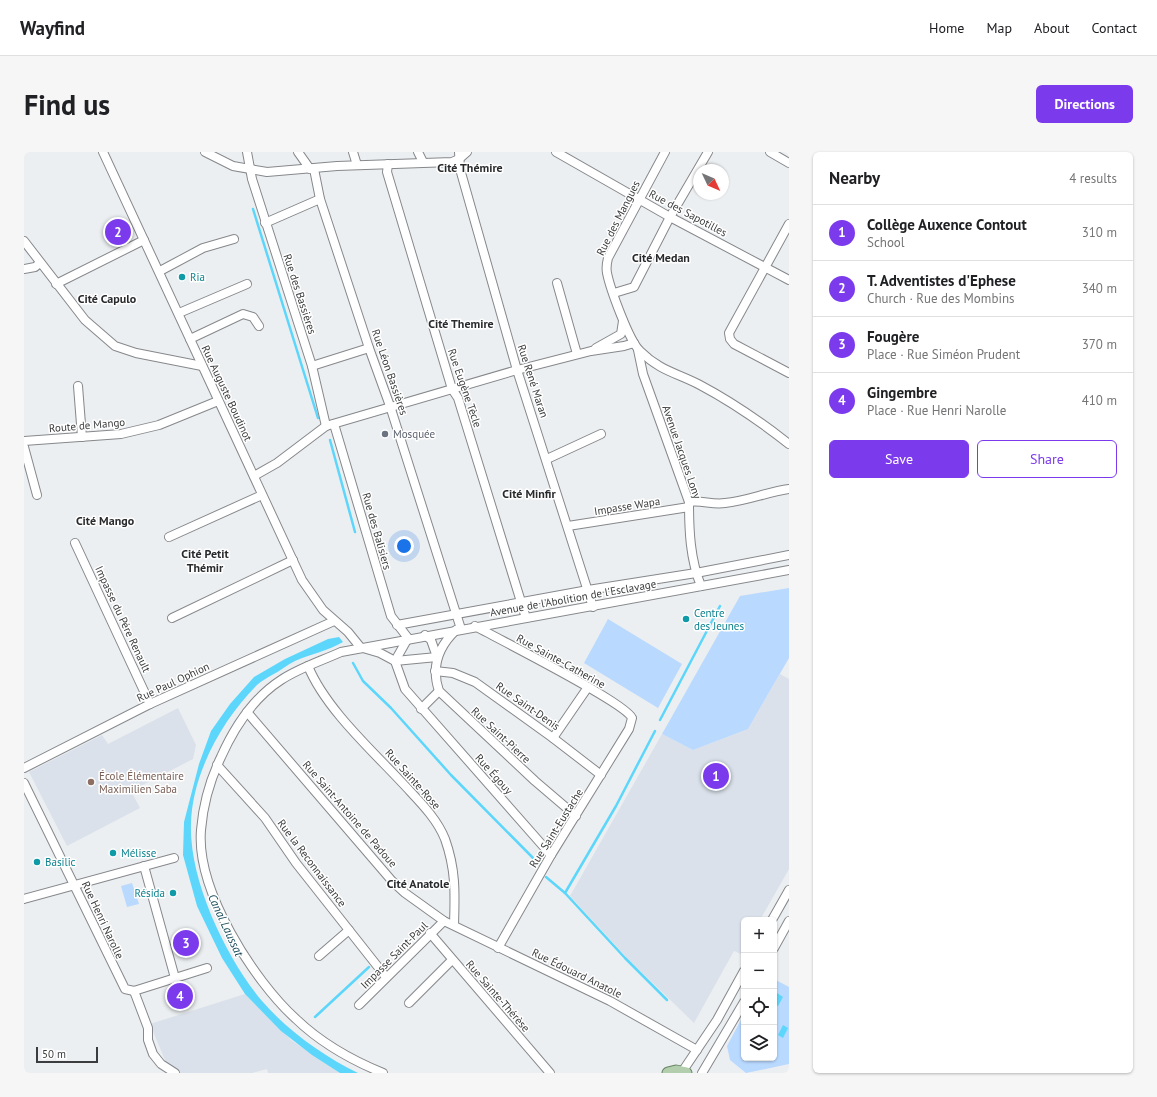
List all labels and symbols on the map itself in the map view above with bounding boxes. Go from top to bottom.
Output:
district label: Cité Thémire [437,160,503,175]
north arrow [693,164,729,200]
street label: Rue des Mangues [593,178,643,258]
street label: Rue des Sapotilles [647,187,730,240]
pin: 2 [105,217,131,247]
district label: Cité Medan [632,250,690,265]
street label: Rue des Bassières [280,252,320,336]
place label: Ria [190,270,205,284]
marker: Ria [177,272,187,282]
district label: Cité Capulo [78,291,137,306]
district label: Cité Themire [428,316,494,331]
street label: Rue Léon Bassières [369,327,411,417]
street label: Rue Auguste Boudinot [199,343,255,443]
street label: Rue René Maran [515,343,551,419]
street label: Rue Eugène Tècle [445,347,485,430]
street label: Avenue Jacques Lony [659,404,705,501]
street label: Route de Mango [48,415,126,435]
place label: Mosquée [393,427,436,441]
marker: Mosquée [380,429,390,439]
district label: Cité Minfir [502,486,556,501]
street label: Rue des Balisiers [359,491,395,572]
street label: Impasse Wapa [593,494,661,518]
district label: Cité Mango [76,513,135,528]
your location [394,536,414,556]
district label: Cité Petit Thémir [181,546,229,575]
street label: Impasse du Pére Renault [92,564,154,675]
street label: Avenue de l'Abolition de l'Esclavage [489,576,658,620]
place label: Centre des Jeunes [694,606,744,633]
marker: Centre des Jeunes [681,614,691,624]
street label: Rue Sainte-Catherine [514,631,608,691]
street label: Rue Paul Ophion [134,659,212,705]
street label: Rue Saint-Denis [493,679,563,733]
street label: Rue Saint-Pierre [468,704,534,766]
street label: Rue Sainte-Rose [382,746,444,812]
street label: Rue Égouy [472,751,516,798]
street label: Rue Saint-Antoine de Padoue [300,758,400,871]
pin: 1 [703,761,729,791]
place label: École Élémentaire Maximilien Saba [99,769,184,796]
marker: École Élémentaire Maximilien Saba [86,777,96,787]
street label: Rue Saint-Eustache [526,785,586,870]
street label: Rue la Reconnaissance [274,816,350,910]
place label: Mélisse [121,846,157,860]
marker: Mélisse [108,848,118,858]
place label: Basilic [45,855,76,869]
marker: Basilic [32,857,42,867]
district label: Cité Anatole [387,876,449,891]
street label: Rue Henri Narolle [79,879,127,961]
place label: Résida [134,886,165,900]
marker: Résida [168,888,178,898]
water label: Canal Laussat [205,891,248,960]
street label: Impasse Saint-Paul [357,918,431,992]
pin: 3 [173,928,199,958]
street label: Rue Édouard Anatole [530,945,625,1001]
street label: Rue Sainte-Thérèse [463,957,533,1035]
pin: 4 [167,981,193,1011]
scale bar [36,1045,98,1064]

